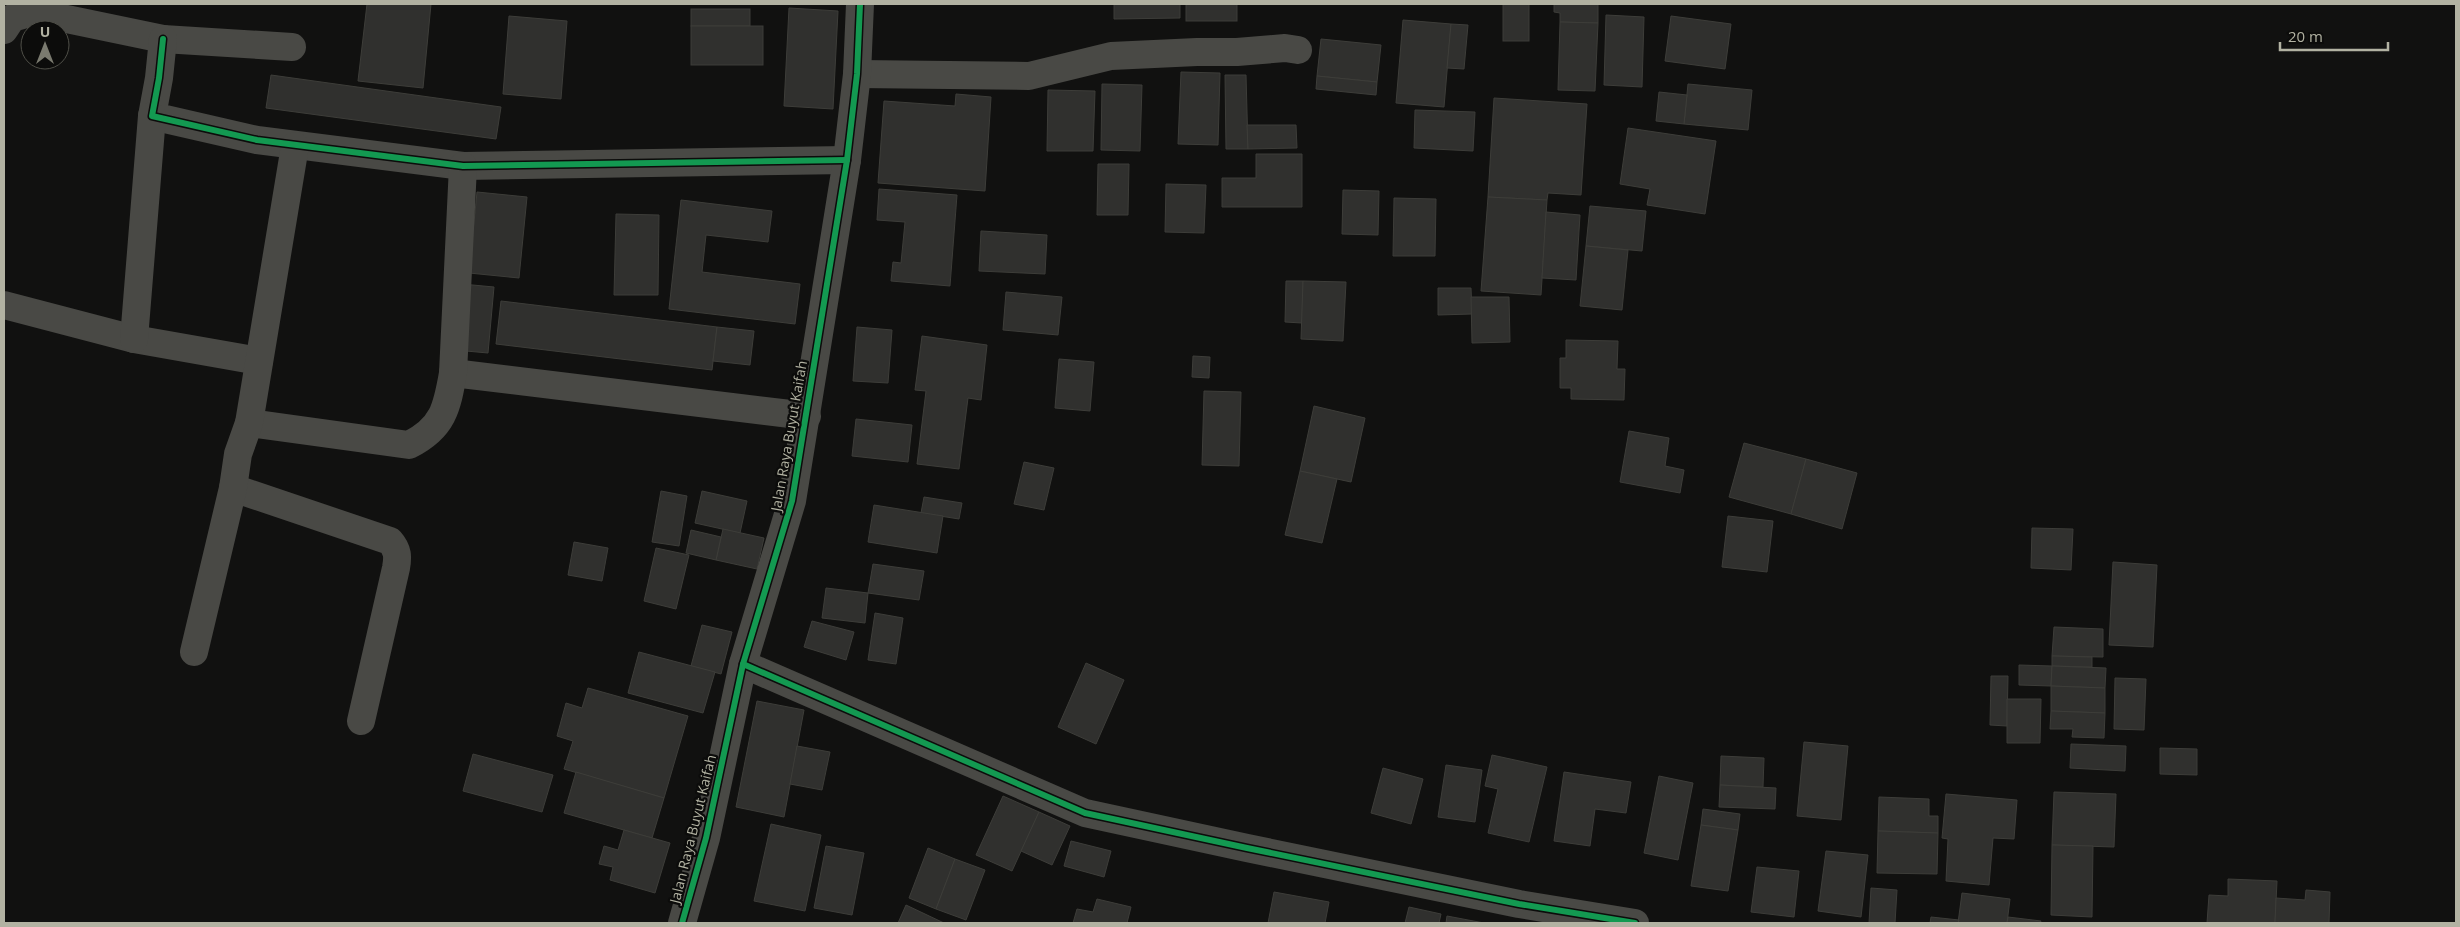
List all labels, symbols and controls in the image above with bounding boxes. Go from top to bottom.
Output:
north arrow [20,20,70,70]
scale bar [2280,20,2388,52]
text: U [40,22,50,41]
text: 20 m [2288,26,2323,46]
street label: Jalan Raya Buyut Kaifah [766,359,811,515]
street label: Jalan Raya Buyut Kaifah [664,752,720,907]

